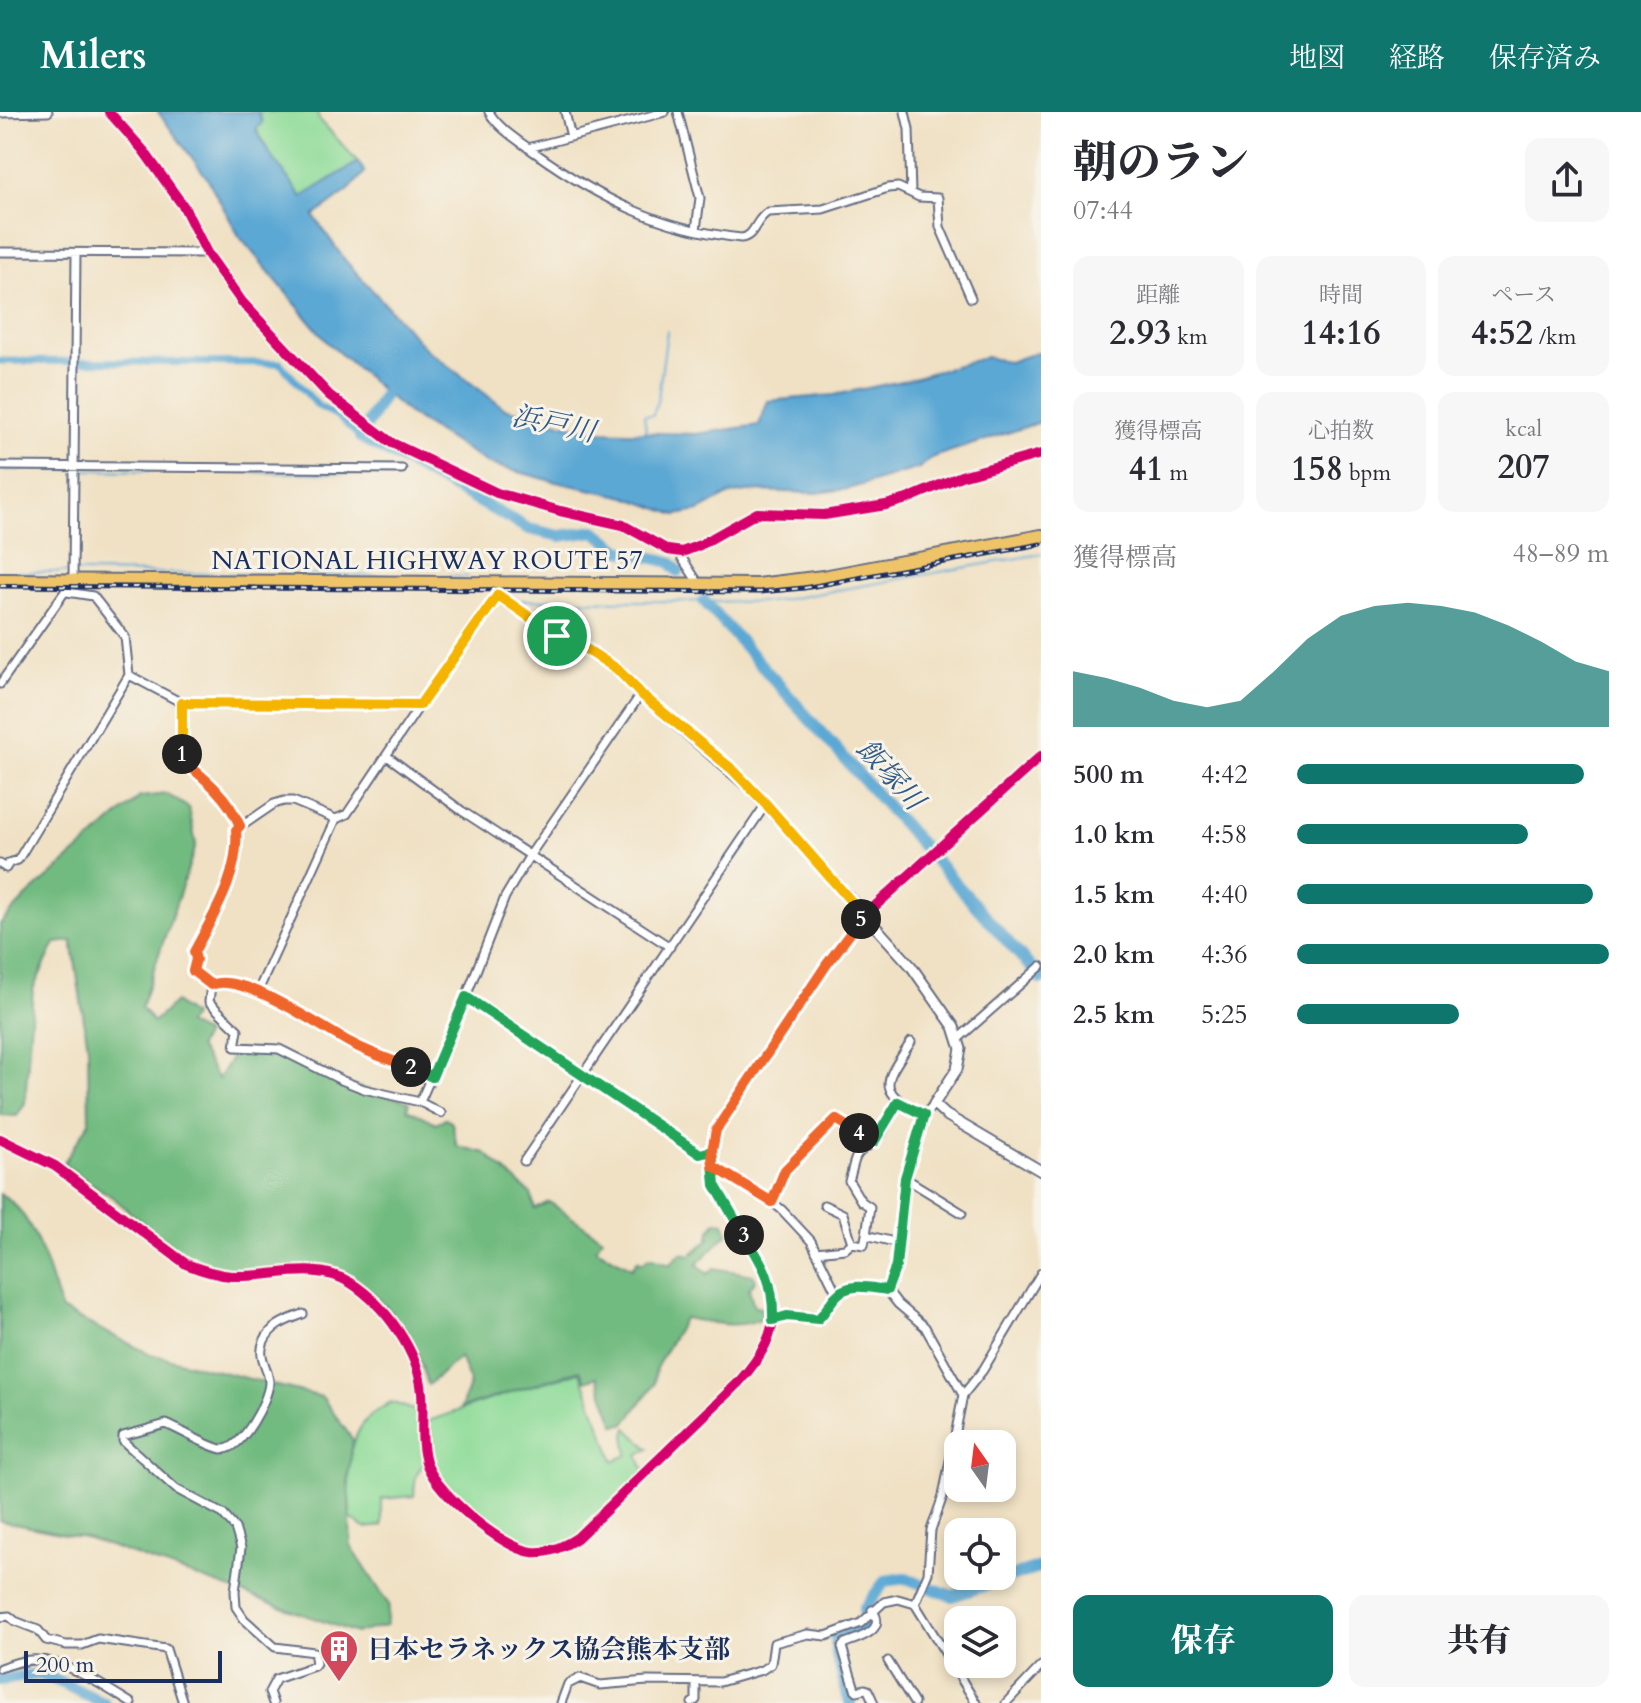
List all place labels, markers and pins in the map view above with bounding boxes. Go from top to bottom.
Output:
pin [523,602,591,670]
pin: 1 [162,734,202,774]
pin: 5 [841,899,881,939]
pin: 2 [391,1047,431,1087]
pin: 4 [839,1113,879,1153]
pin: 3 [724,1215,764,1255]
building icon: 日本セラネックス協会熊本支部 [318,1628,360,1683]
place label: 日本セラネックス協会熊本支部 [367,1632,730,1667]

